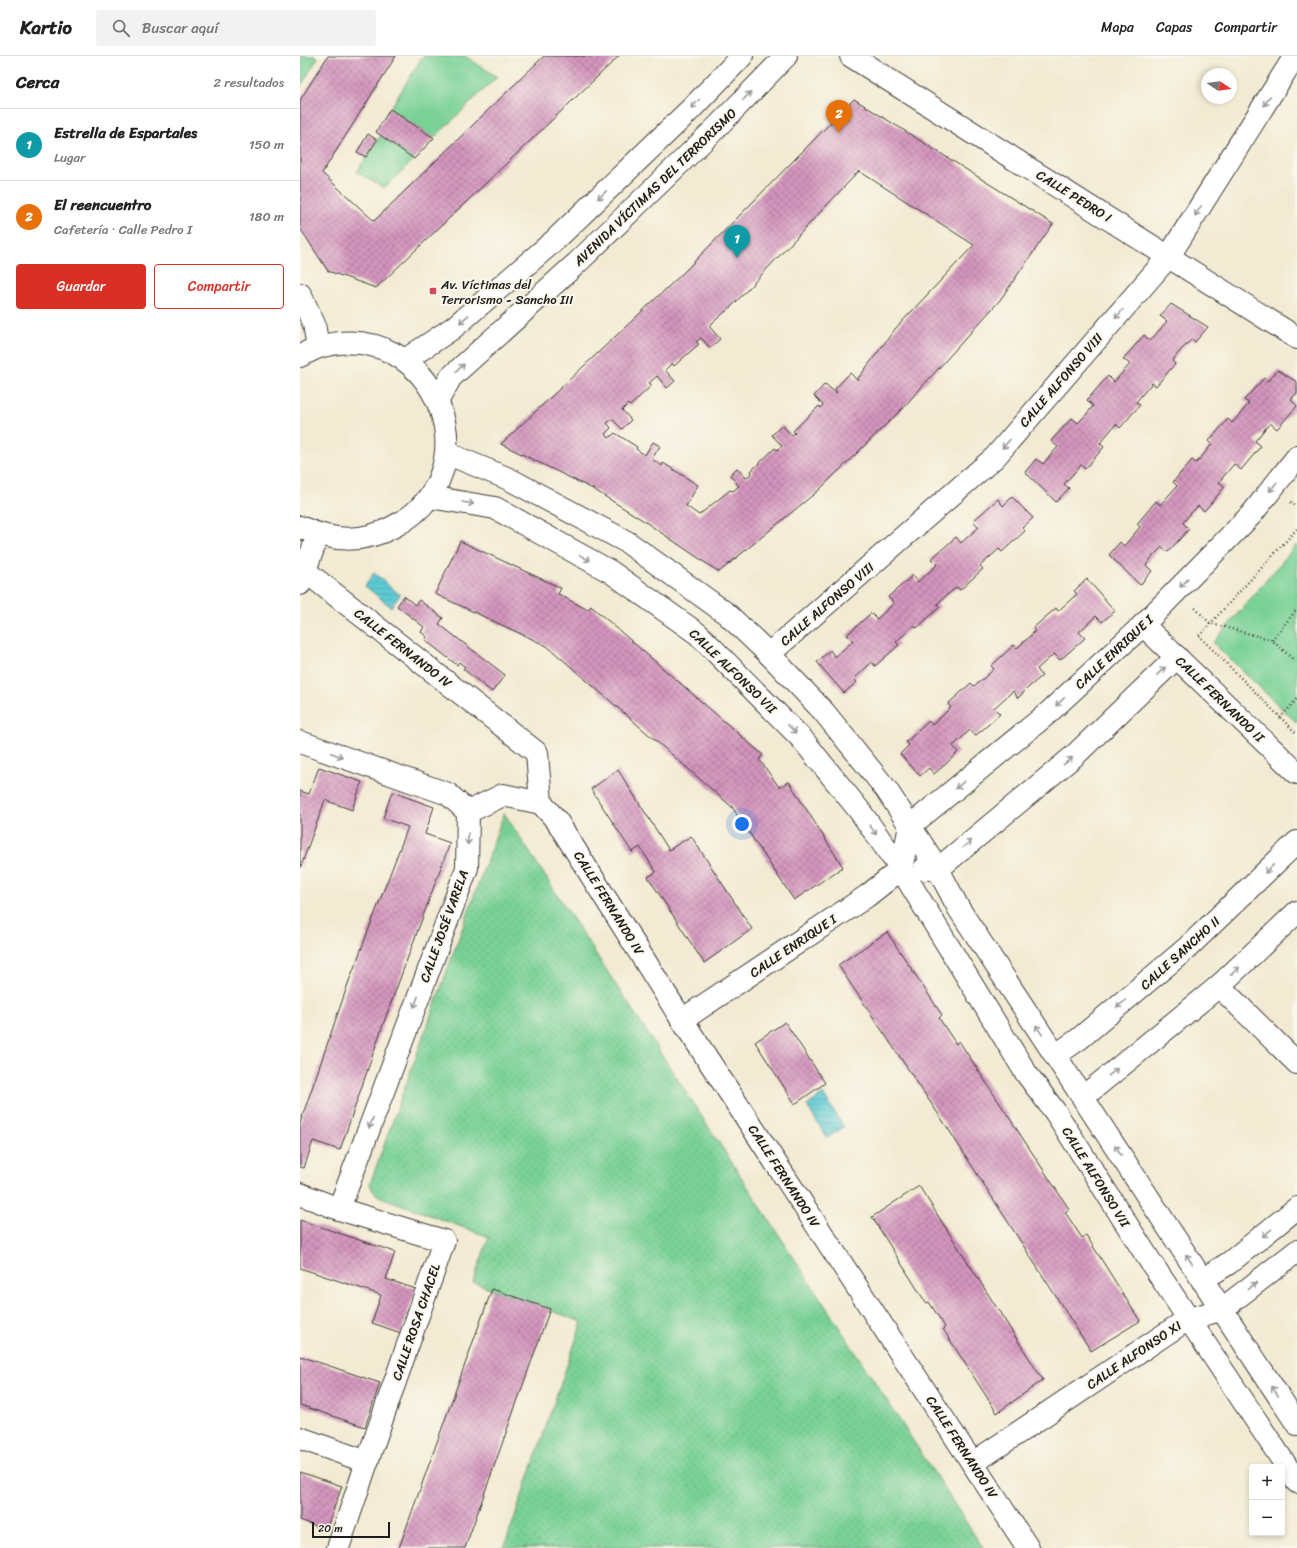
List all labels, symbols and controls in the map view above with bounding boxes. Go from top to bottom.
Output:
search box [96,10,376,46]
text: Kartio [20,11,72,44]
text: Buscar aquí [142,15,218,41]
text: Mapa [1101,15,1134,40]
text: Capas [1156,15,1193,40]
text: Compartir [1215,15,1277,40]
icon: search [110,17,132,39]
text: Cerca [16,67,59,97]
north arrow [1201,68,1237,104]
text: 2 resultados [213,71,284,94]
one-way arrow [742,91,752,101]
one-way arrow [1262,95,1270,107]
one-way arrow [690,99,700,109]
pin: 2 [826,100,852,133]
street label: AVENIDA VÍCTIMAS DEL TERRORISMO [567,102,742,272]
text: Estrella de Espartales [54,120,197,146]
text: 1 [26,133,32,156]
text: 150 m [249,133,284,156]
text: Lugar [54,146,85,169]
street label: CALLE PEDRO I [1032,164,1116,228]
one-way arrow [597,190,607,199]
text: El reencuentro [54,192,151,218]
text: 2 [25,205,33,228]
text: 180 m [249,205,284,228]
one-way arrow [1193,205,1201,217]
text: Cafetería · Calle Pedro I [54,218,192,241]
pin: 1 [724,225,750,258]
button: Guardar [16,264,146,309]
button: Compartir [154,264,284,309]
place label: Av. Víctimas del Terrorismo - Sancho III [440,273,573,311]
marker: Av. Víctimas del Terrorismo - Sancho III [428,286,438,296]
one-way arrow [1114,308,1123,319]
one-way arrow [458,315,469,324]
street label: CALLE ALFONSO VIII [1013,327,1109,433]
one-way arrow [455,363,465,373]
one-way arrow [1002,439,1011,449]
one-way arrow [1268,482,1277,493]
one-way arrow [461,499,474,507]
one-way arrow [579,554,591,562]
street label: CALLE ALFONSO VIII [774,556,880,652]
one-way arrow [1180,578,1189,588]
street label: CALLE FERNANDO IV [349,602,458,695]
street label: CALLE ENRIQUE I [1069,609,1159,695]
street label: CALLE ALFONSO VII [684,623,783,720]
street label: CALLE FERNANDO II [1170,650,1271,748]
one-way arrow [1156,666,1166,676]
one-way arrow [1055,697,1065,706]
one-way arrow [787,724,797,733]
one-way arrow [330,751,342,759]
one-way arrow [1062,757,1073,766]
one-way arrow [955,780,966,789]
your location [732,814,752,834]
one-way arrow [869,824,877,835]
one-way arrow [464,832,471,845]
one-way arrow [962,839,973,848]
street label: CALLE FERNANDO IV [568,846,651,961]
one-way arrow [1264,865,1274,874]
street label: CALLE JOSÉ VARELA [413,866,475,986]
street label: CALLE ENRIQUE I [745,908,842,984]
street label: CALLE SANCHO II [1134,910,1226,996]
one-way arrow [1230,966,1240,976]
one-way arrow [412,995,420,1007]
one-way arrow [1116,999,1126,1008]
one-way arrow [1035,1025,1043,1036]
one-way arrow [1108,1068,1119,1076]
one-way arrow [366,1117,374,1129]
street label: CALLE FERNANDO IV [742,1120,827,1233]
street label: CALLE ALFONSO VII [1056,1122,1137,1233]
one-way arrow [1114,1145,1122,1156]
one-way arrow [1261,1229,1272,1237]
one-way arrow [1185,1254,1193,1265]
street label: CALLE ROSA CHACEL [385,1260,447,1384]
one-way arrow [1247,1282,1258,1290]
street label: CALLE ALFONSO XI [1082,1314,1186,1396]
one-way arrow [1271,1385,1279,1397]
street label: CALLE FERNANDO IV [920,1391,1005,1504]
map controls [1249,1464,1285,1536]
button: + [1249,1464,1285,1500]
button: − [1249,1500,1285,1536]
text: 20 m [318,1519,343,1538]
scale bar [312,1520,390,1539]

